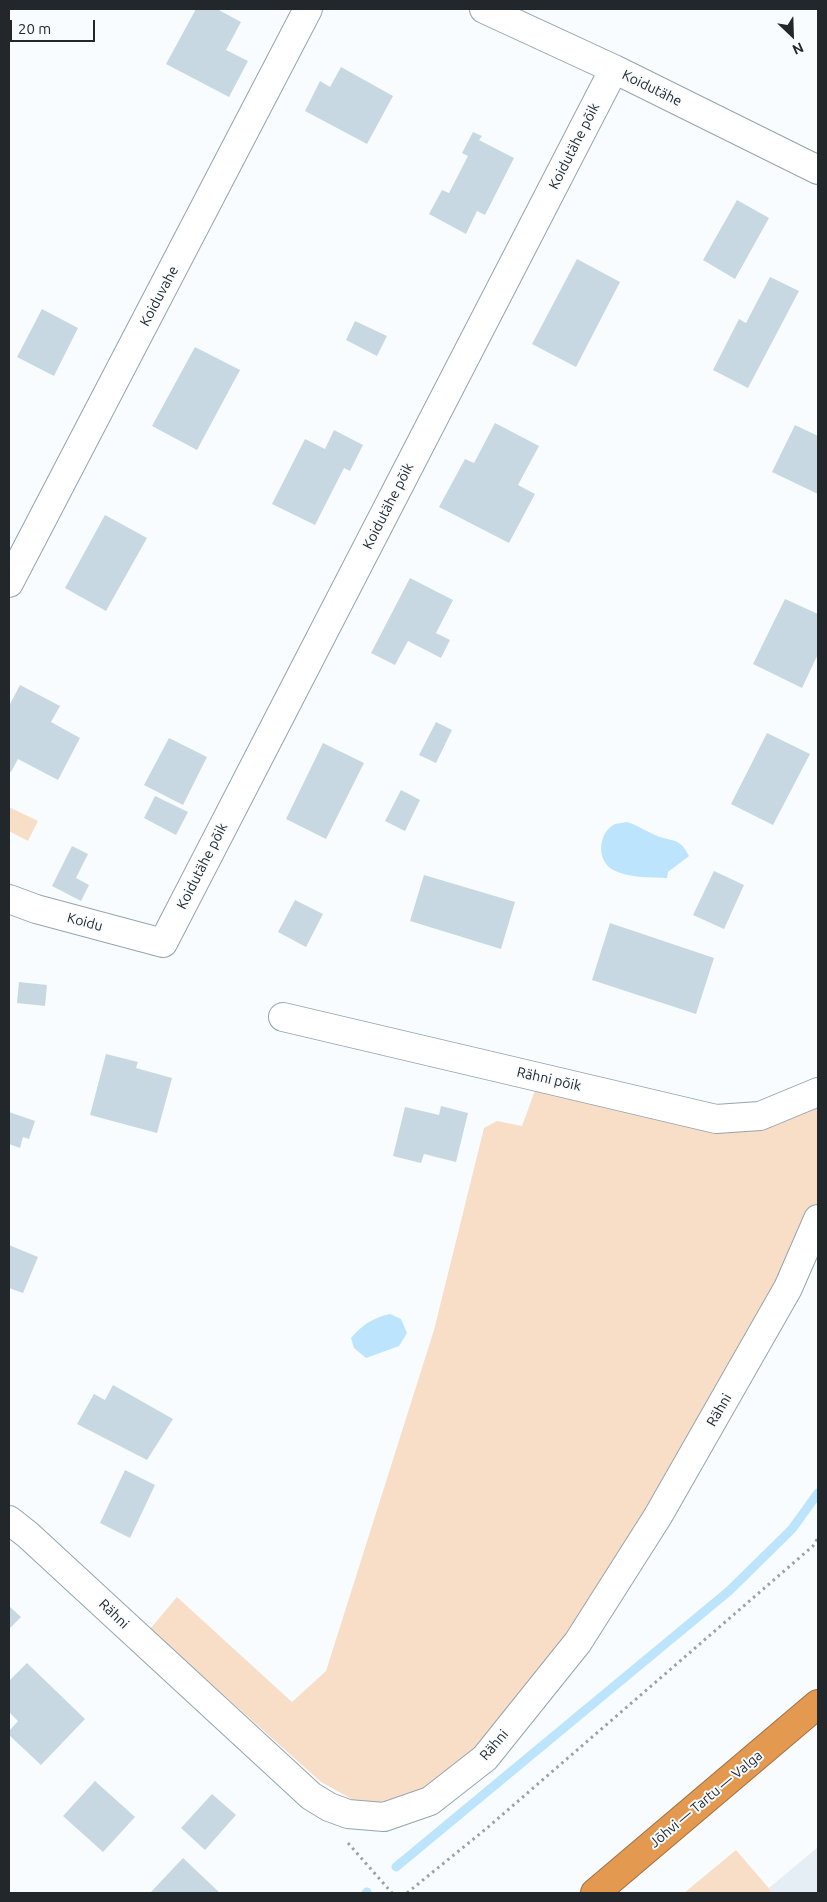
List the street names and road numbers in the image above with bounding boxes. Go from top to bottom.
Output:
street label: Koidutähe [619,66,685,110]
street label: Koidutähe põik [545,100,603,192]
street label: Koiduvahe [136,263,182,329]
street label: Koidutähe põik [359,460,417,552]
street label: Koidutähe põik [173,820,231,912]
street label: Koidu [65,909,105,935]
street label: Rähni põik [515,1063,583,1095]
street label: Rähni [703,1391,735,1429]
street label: Rähni [95,1596,133,1632]
street label: Rähni [476,1726,512,1764]
street label: Jõhvi — Tartu — Valga [646,1747,766,1851]

